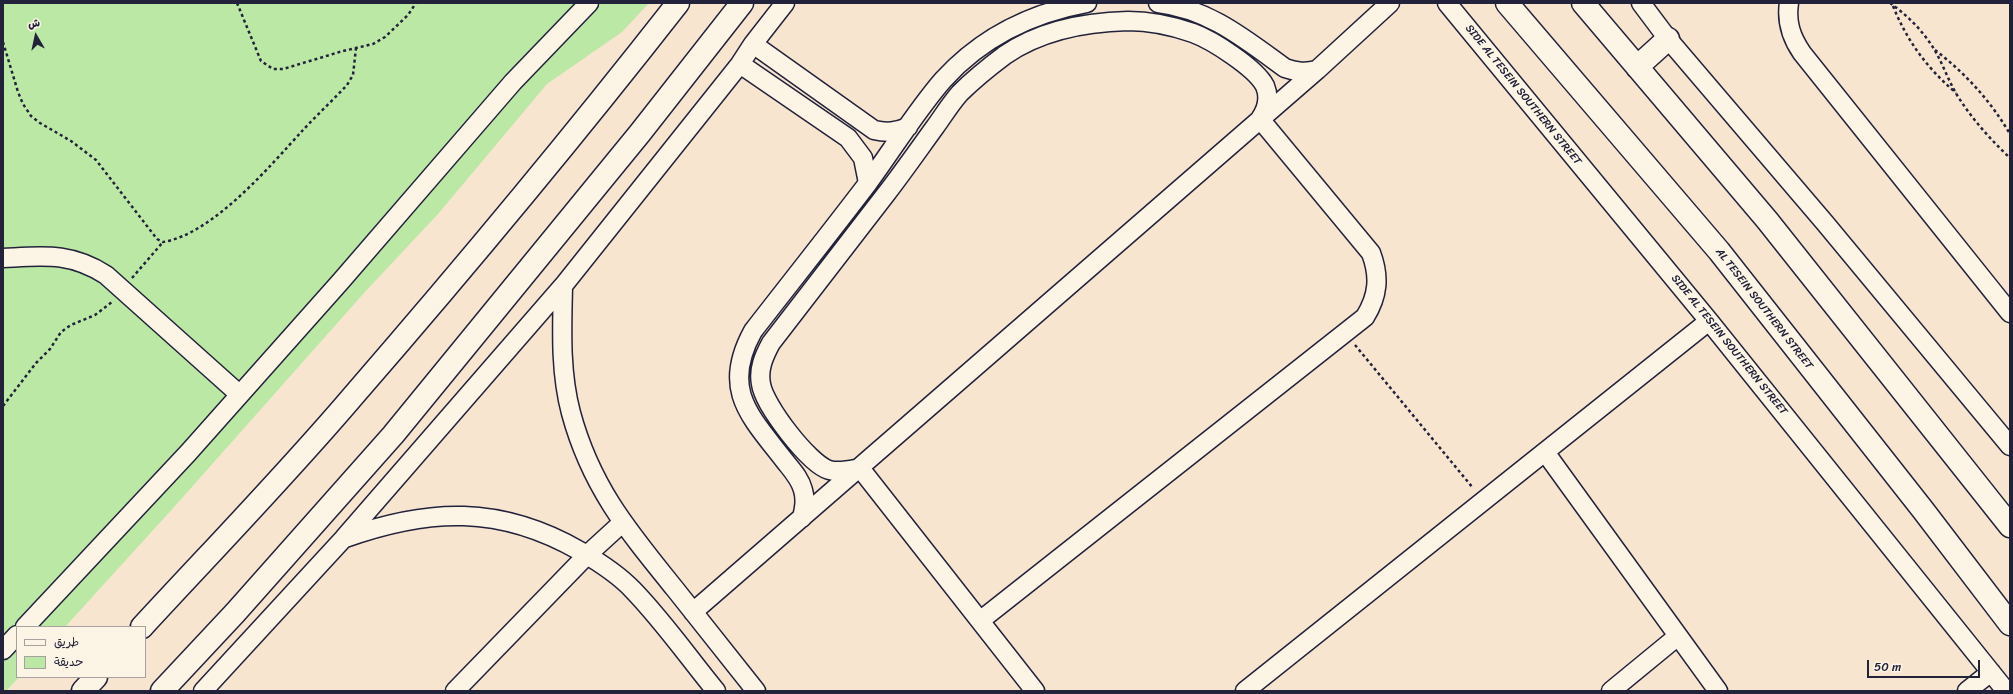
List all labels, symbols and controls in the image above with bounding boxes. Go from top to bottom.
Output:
text: ش [27,13,42,34]
north arrow [16,16,56,56]
street label: SIDE AL TESEIN SOUTHERN STREET [1462,22,1584,168]
street label: AL TESEIN SOUTHERN STREET [1713,246,1815,372]
street label: SIDE AL TESEIN SOUTHERN STREET [1668,272,1790,418]
legend [16,626,146,678]
text: طريق [54,631,79,653]
text: حديقة [54,651,83,673]
scale bar [1869,652,1982,678]
text: 50 m [1874,656,1901,678]

